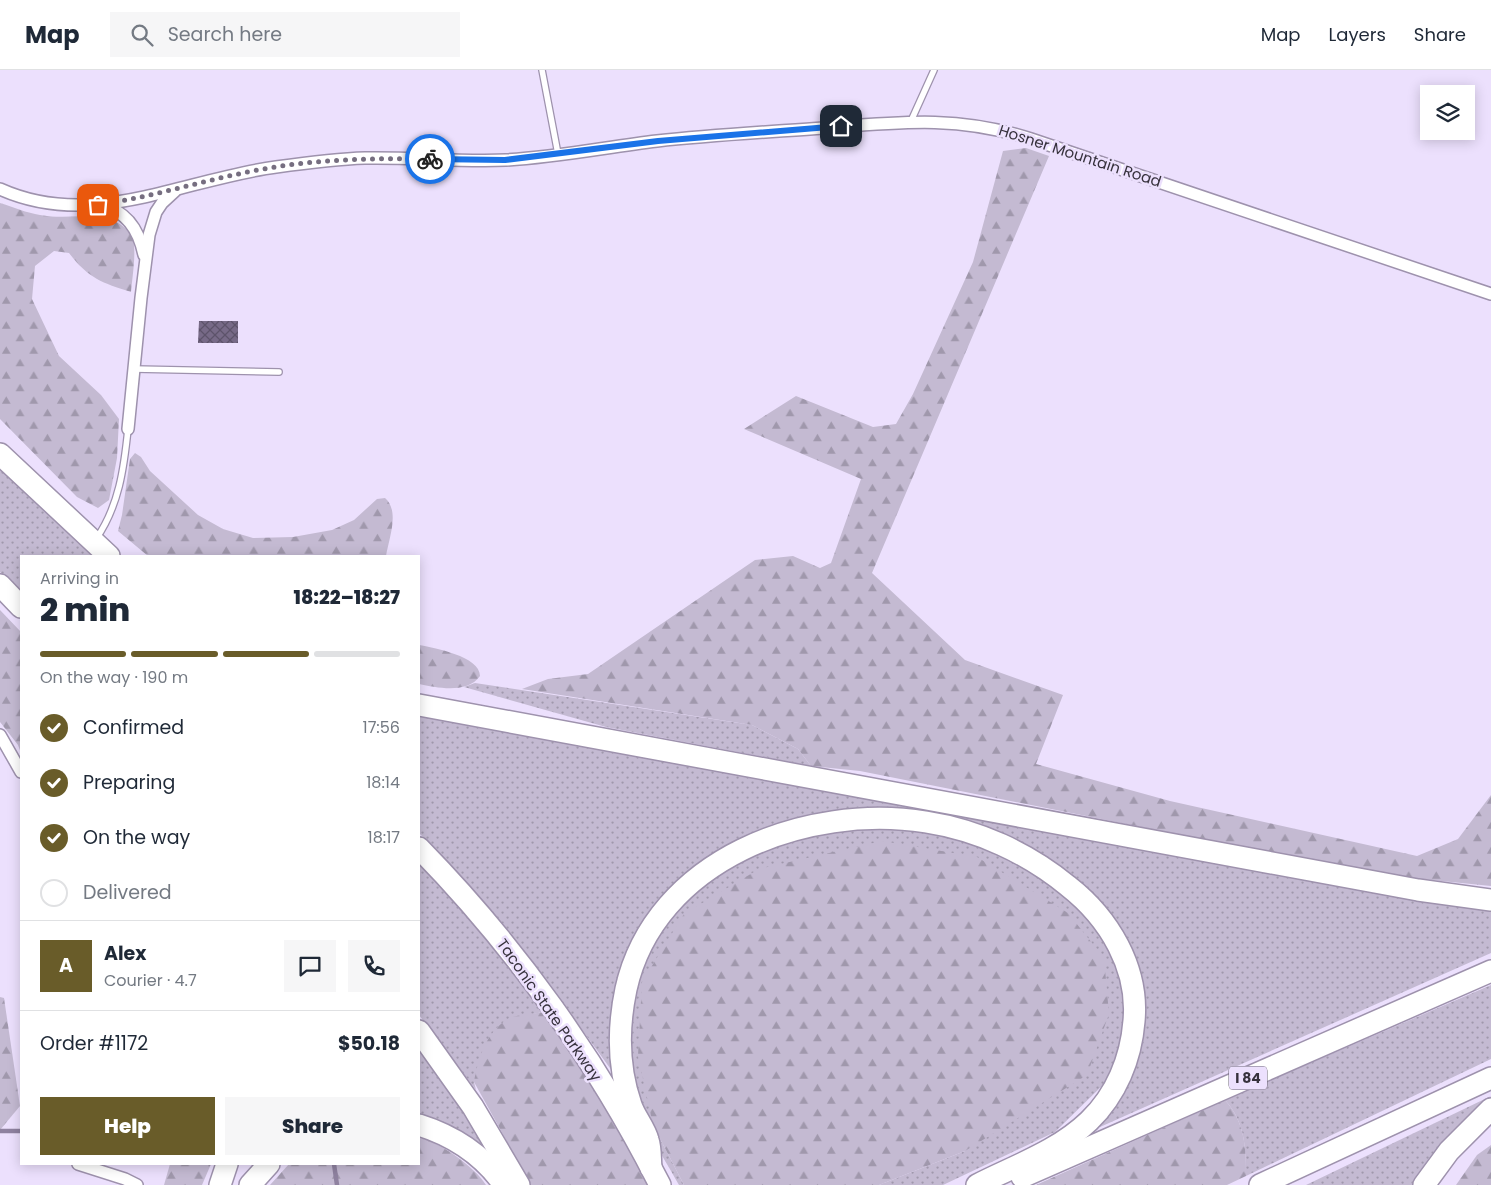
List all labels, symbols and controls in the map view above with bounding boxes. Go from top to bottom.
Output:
search box [110,12,460,57]
text: Map [25,18,80,51]
icon: search [128,21,156,49]
text: Search here [168,21,282,48]
text: Map [1261,22,1301,47]
text: Layers [1329,22,1386,47]
text: Share [1414,22,1466,47]
map controls [1420,85,1475,140]
button: layers [1420,85,1475,140]
pin [820,105,862,147]
icon: home [827,112,855,140]
street label: Hosner Mountain Road [996,119,1164,192]
courier [405,134,455,184]
icon: bike [416,145,444,173]
pin [77,184,119,226]
icon: bag [84,191,112,219]
text: Arriving in [40,567,119,590]
text: 18:22–18:27 [294,584,400,611]
text: 2 min [40,587,130,632]
text: On the way · 190 m [40,666,188,689]
icon: check [40,714,68,742]
text: Confirmed [83,714,184,741]
text: 17:56 [363,716,400,739]
icon: check [40,769,68,797]
text: Preparing [83,769,175,796]
text: 18:14 [366,771,400,794]
icon: check [40,824,68,852]
text: On the way [83,824,190,851]
text: 18:17 [368,826,400,849]
text: Delivered [83,879,172,906]
street label: Taconic State Parkway [492,934,607,1086]
text: Alex [104,940,146,967]
button: chat [284,940,336,992]
button: phone [348,940,400,992]
text: A [59,952,73,979]
text: Courier · 4.7 [104,969,197,992]
text: Order #1172 [40,1030,148,1057]
text: $50.18 [338,1030,400,1057]
road number: I 84 [1229,1066,1267,1090]
button: Help [40,1097,215,1155]
button: Share [225,1097,400,1155]

